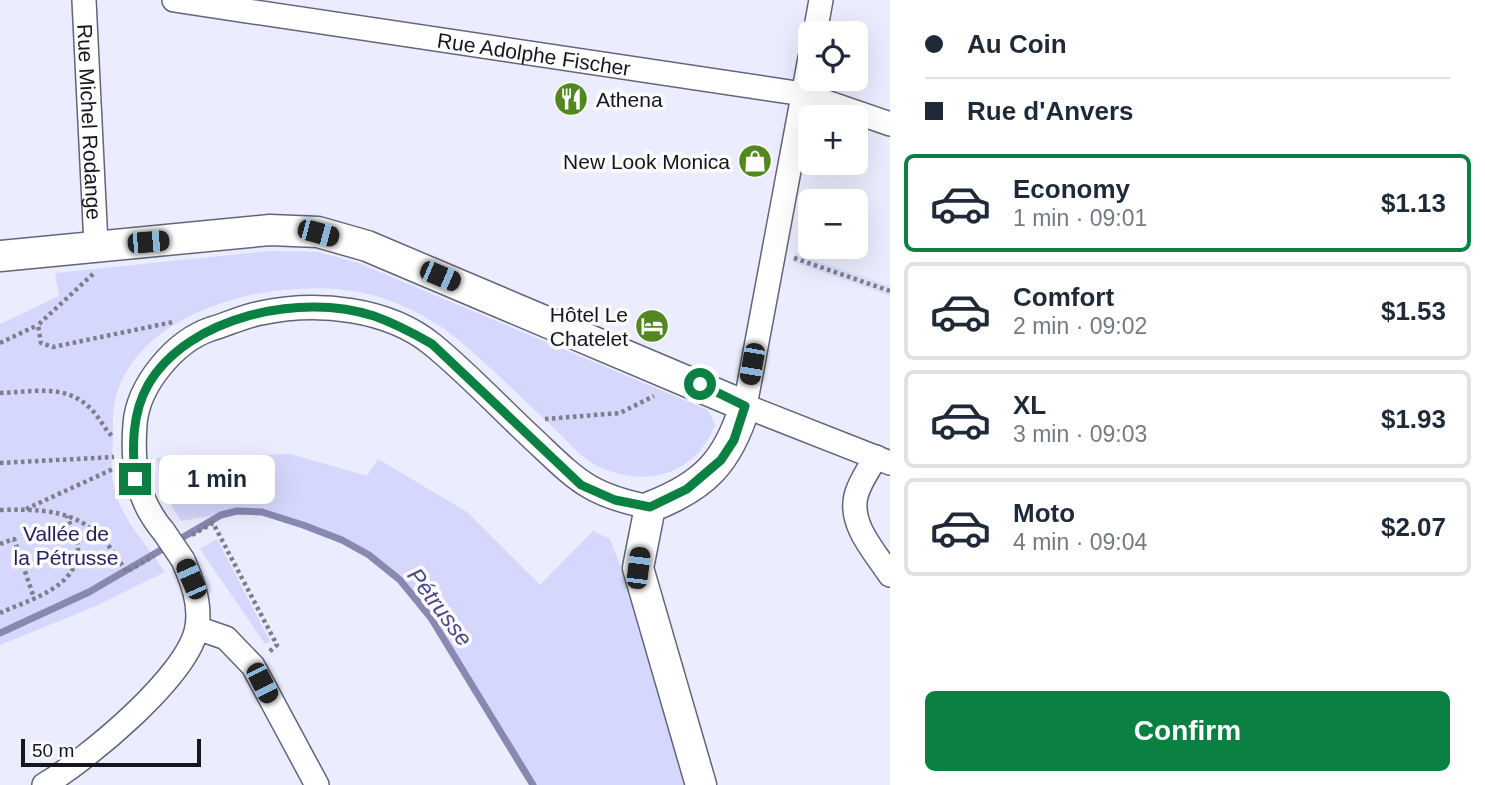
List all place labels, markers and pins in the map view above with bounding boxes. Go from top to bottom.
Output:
restaurant icon: Athena [552,80,590,118]
place label: Athena [596,88,663,111]
shop icon: New Look Monica [736,142,774,180]
place label: New Look Monica [563,150,730,173]
place label: Hôtel Le Chatelet [550,303,628,350]
hotel icon: Hôtel Le Chatelet [633,307,671,345]

